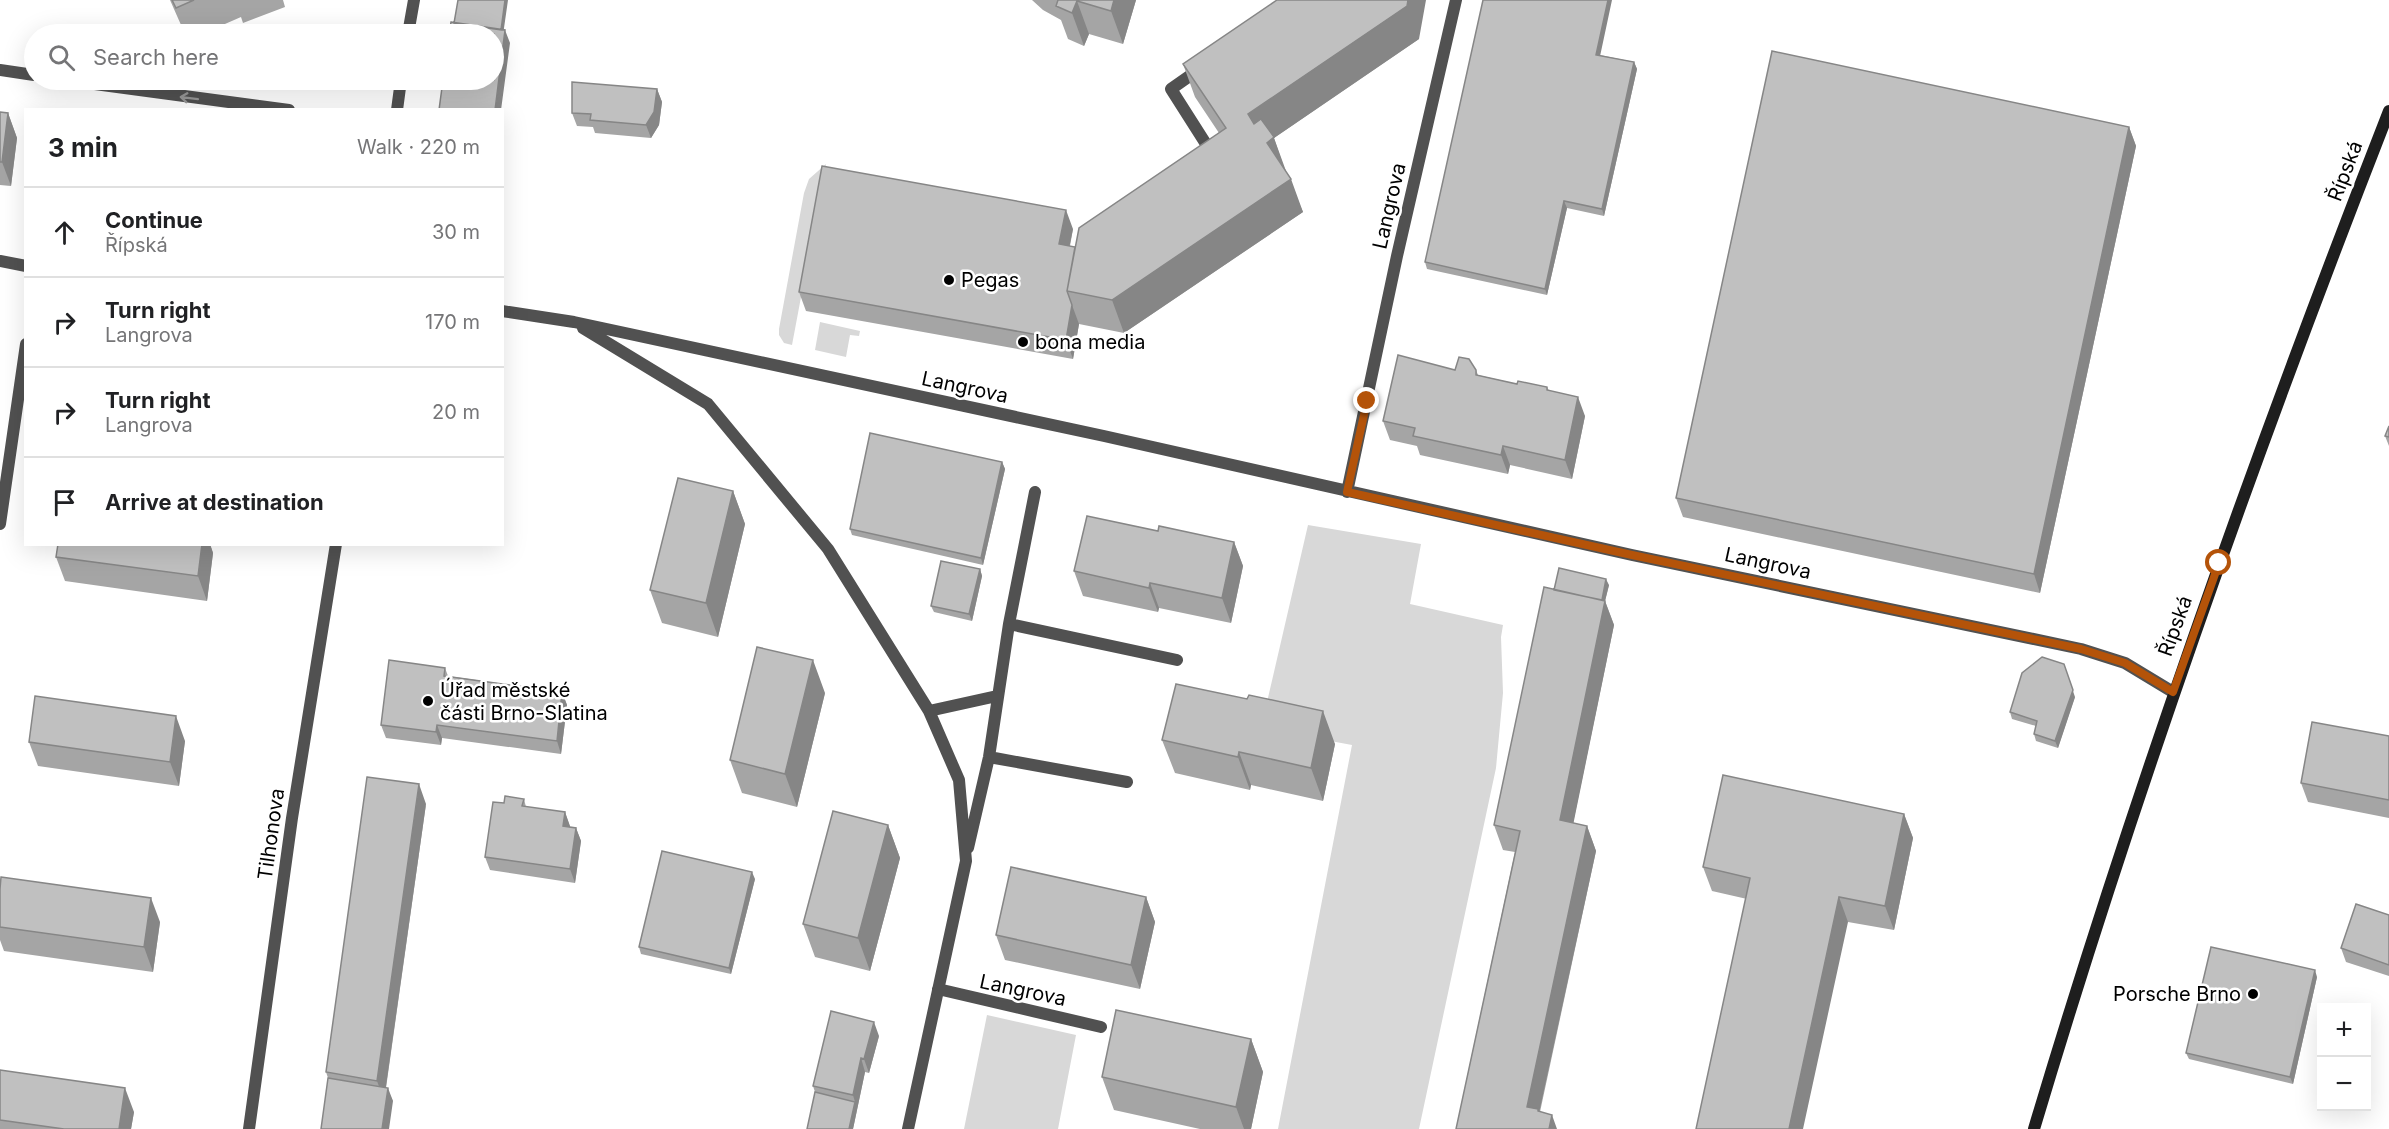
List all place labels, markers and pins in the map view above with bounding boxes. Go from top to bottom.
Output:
place label: Pegas [961,268,1019,292]
marker: Pegas [942,273,956,287]
place label: bona media [1035,330,1145,354]
marker: bona media [1016,335,1030,349]
place label: Úřad městské části Brno-Slatina [440,677,608,725]
marker: Úřad městské části Brno-Slatina [421,694,435,708]
place label: Porsche Brno [2113,982,2241,1006]
marker: Porsche Brno [2246,987,2260,1001]

